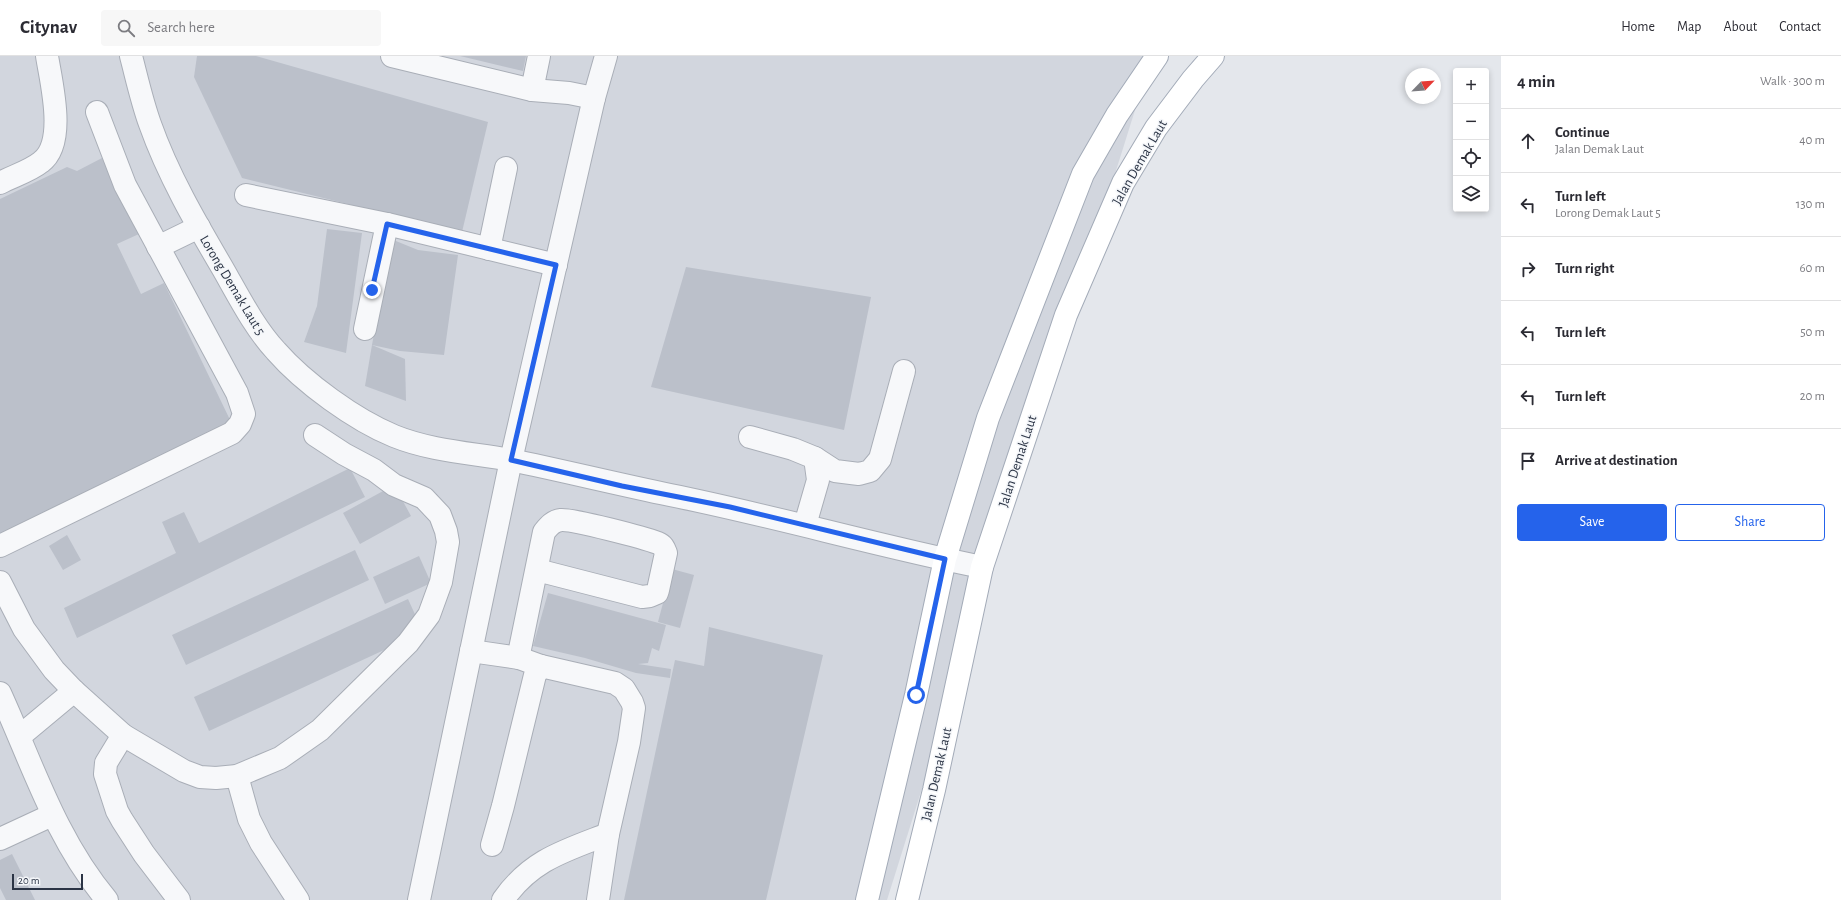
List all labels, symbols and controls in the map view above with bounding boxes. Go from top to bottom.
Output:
search box [101,10,381,46]
icon: search [115,17,137,39]
text: Citynav [20,18,77,37]
text: Search here [147,20,215,35]
text: Home [1621,20,1655,34]
text: Map [1677,20,1701,34]
text: About [1723,20,1757,34]
text: Contact [1779,20,1821,34]
north arrow [1405,68,1441,104]
map controls [1453,68,1489,212]
button: + [1453,68,1489,104]
text: 4 min [1517,73,1555,90]
text: Walk · 300 m [1760,75,1825,88]
button: − [1453,104,1489,140]
street label: Jalan Demak Laut [1110,117,1170,207]
text: Continue [1555,125,1610,140]
icon: ahead [1517,130,1539,152]
text: 40 m [1799,134,1825,147]
button: locate [1453,140,1489,176]
text: Jalan Demak Laut [1555,143,1644,156]
button: layers [1453,176,1489,212]
text: Turn left [1555,189,1606,204]
icon: left [1517,194,1539,216]
text: 130 m [1796,198,1825,211]
text: Lorong Demak Laut 5 [1555,207,1661,220]
street label: Lorong Demak Laut 5 [197,233,268,338]
icon: right [1517,258,1539,280]
text: Turn right [1555,261,1614,276]
text: 60 m [1799,262,1825,275]
route end [363,281,381,299]
icon: left [1517,322,1539,344]
text: Turn left [1555,325,1606,340]
text: 50 m [1800,326,1825,339]
icon: left [1517,386,1539,408]
text: Turn left [1555,389,1606,404]
text: 20 m [1800,390,1825,403]
street label: Jalan Demak Laut [997,413,1040,509]
icon: arrive [1517,450,1539,472]
text: Arrive at destination [1555,453,1678,468]
button: Save [1517,504,1667,541]
button: Share [1675,504,1825,541]
route start [907,686,925,704]
street label: Jalan Demak Laut [919,726,955,822]
scale bar [12,872,83,891]
text: 20 m [18,875,39,886]

